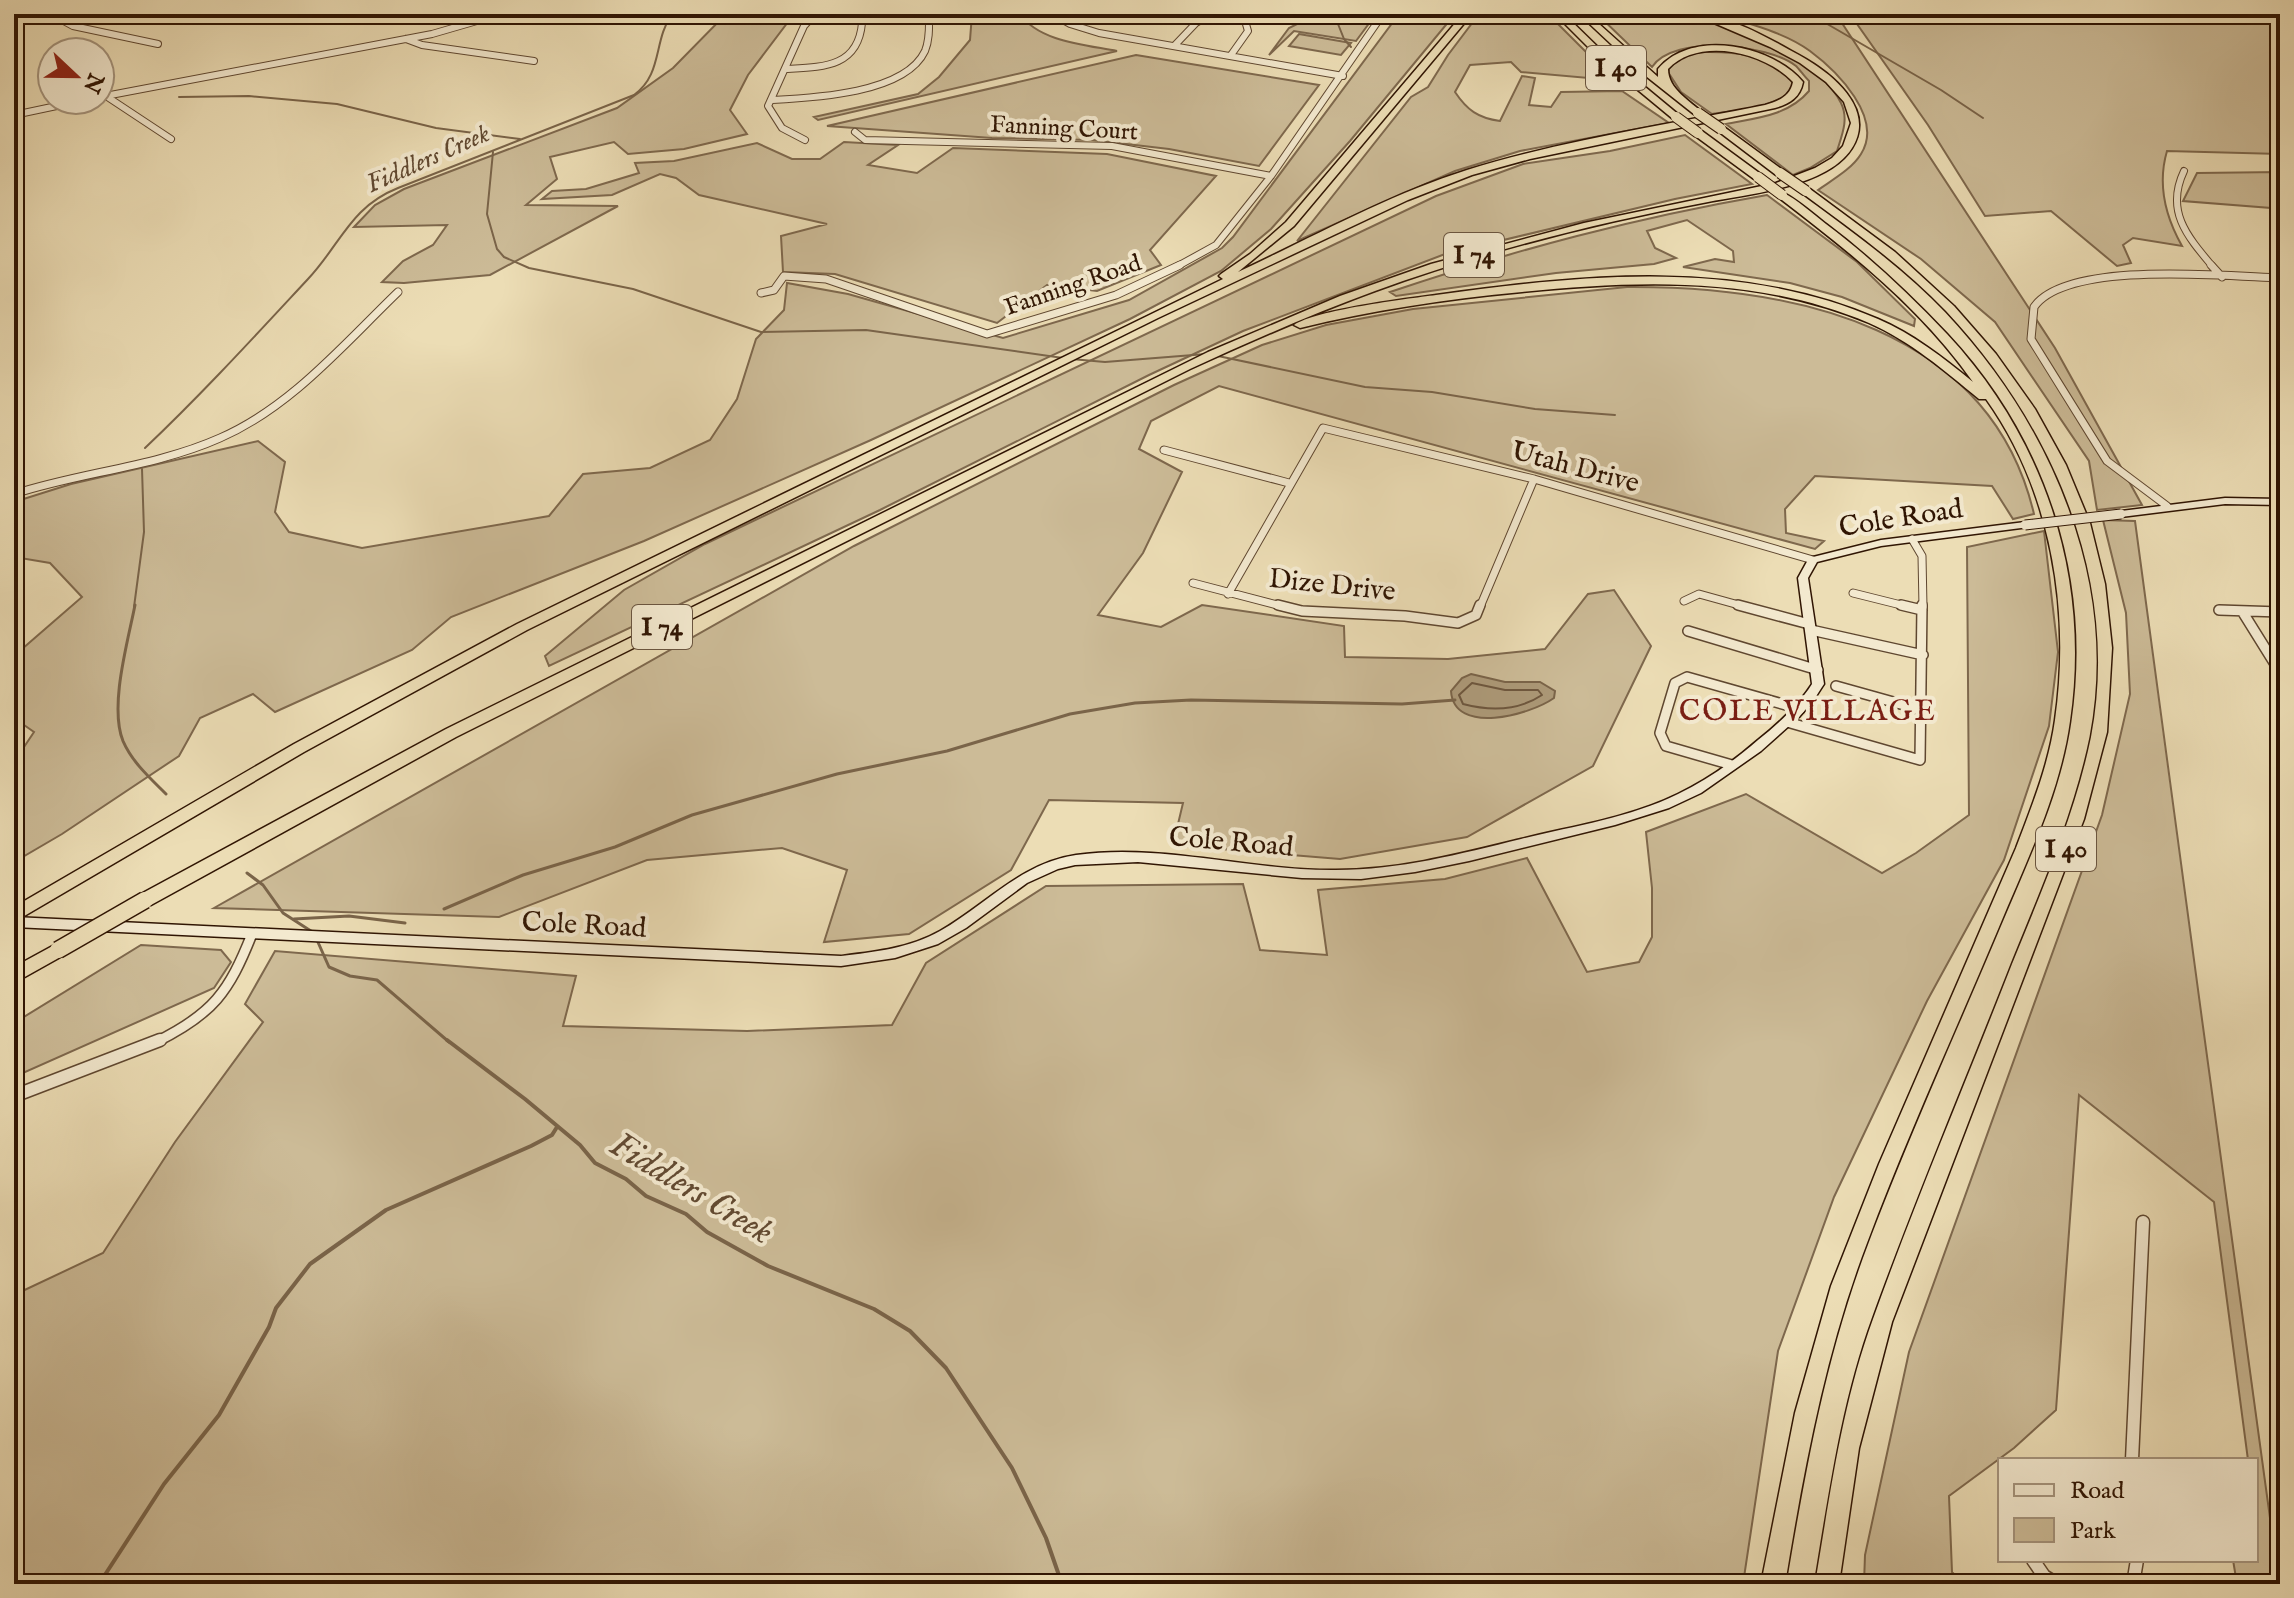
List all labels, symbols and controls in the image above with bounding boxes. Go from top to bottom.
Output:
north arrow [36,36,116,116]
road number: I 40 [1586,46,1646,90]
text: N [76,68,110,97]
street label: Fanning Court [989,110,1139,148]
water label: Fiddlers Creek [361,117,495,201]
road number: I 74 [1444,233,1504,277]
street label: Fanning Road [1001,248,1146,324]
street label: Utah Drive [1507,434,1643,502]
street label: Cole Road [1837,492,1965,546]
street label: Dize Drive [1267,562,1397,610]
road number: I 74 [632,605,692,649]
district label: COLE VILLAGE [1679,693,1937,731]
street label: Cole Road [1167,820,1295,866]
road number: I 40 [2036,827,2096,871]
street label: Cole Road [521,905,647,947]
water label: Fiddlers Creek [601,1122,781,1256]
legend [1998,1458,2258,1562]
text: Road [2070,1476,2124,1507]
text: Park [2070,1516,2116,1547]

